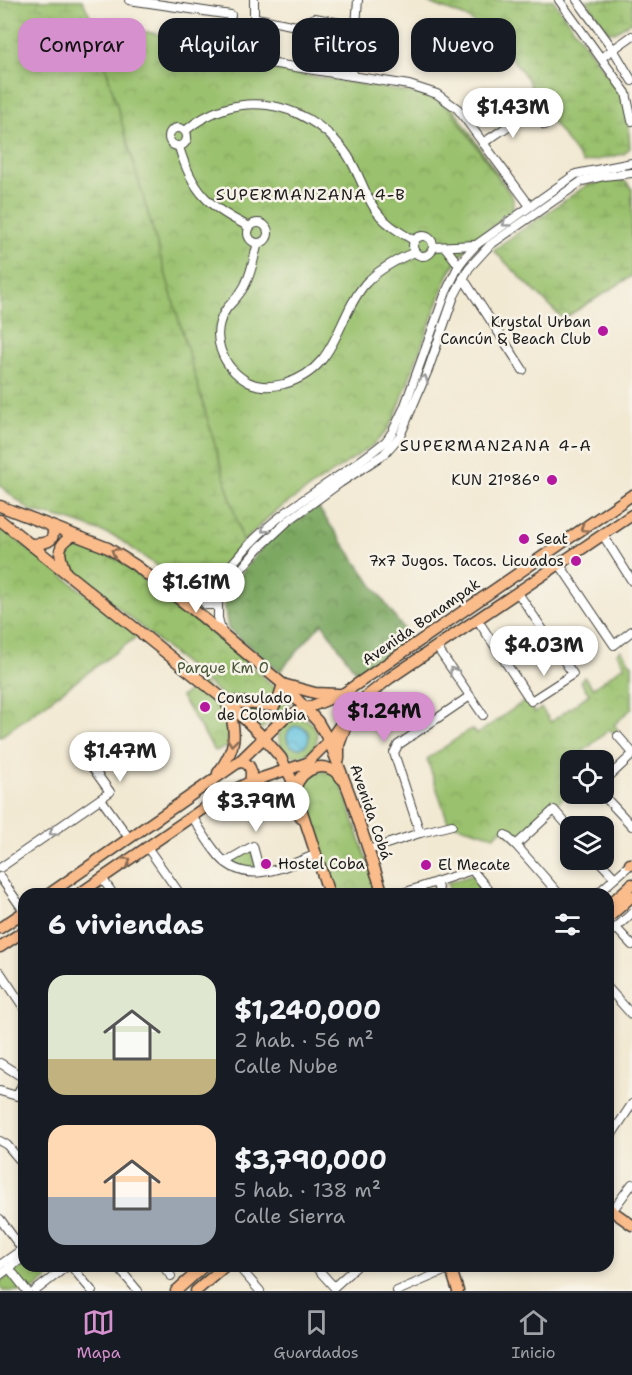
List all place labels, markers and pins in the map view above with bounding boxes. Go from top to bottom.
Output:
pin: $1.43M [464,88,562,139]
place label: Krystal Urban Cancún & Beach Club [440,312,591,349]
marker: Krystal Urban Cancún & Beach Club [596,324,610,338]
place label: KUN 21º86º [451,470,540,490]
marker: KUN 21º86º [545,473,559,487]
place label: Seat [536,529,568,549]
marker: Seat [517,532,531,546]
place label: 7x7 Jugos. Tacos. Licuados [368,551,564,571]
marker: 7x7 Jugos. Tacos. Licuados [569,554,583,568]
pin: $1.61M [147,563,245,614]
pin: $4.03M [495,626,593,677]
place label: Consulado de Colombia [217,688,307,725]
pin: $1.24M [335,692,433,743]
marker: Consulado de Colombia [198,700,212,714]
pin: $1.47M [71,732,169,783]
pin: $3.79M [207,782,305,833]
place label: Hostel Coba [278,854,366,874]
place label: El Mecate [438,855,511,875]
marker: Hostel Coba [259,857,273,871]
marker: El Mecate [419,858,433,872]

